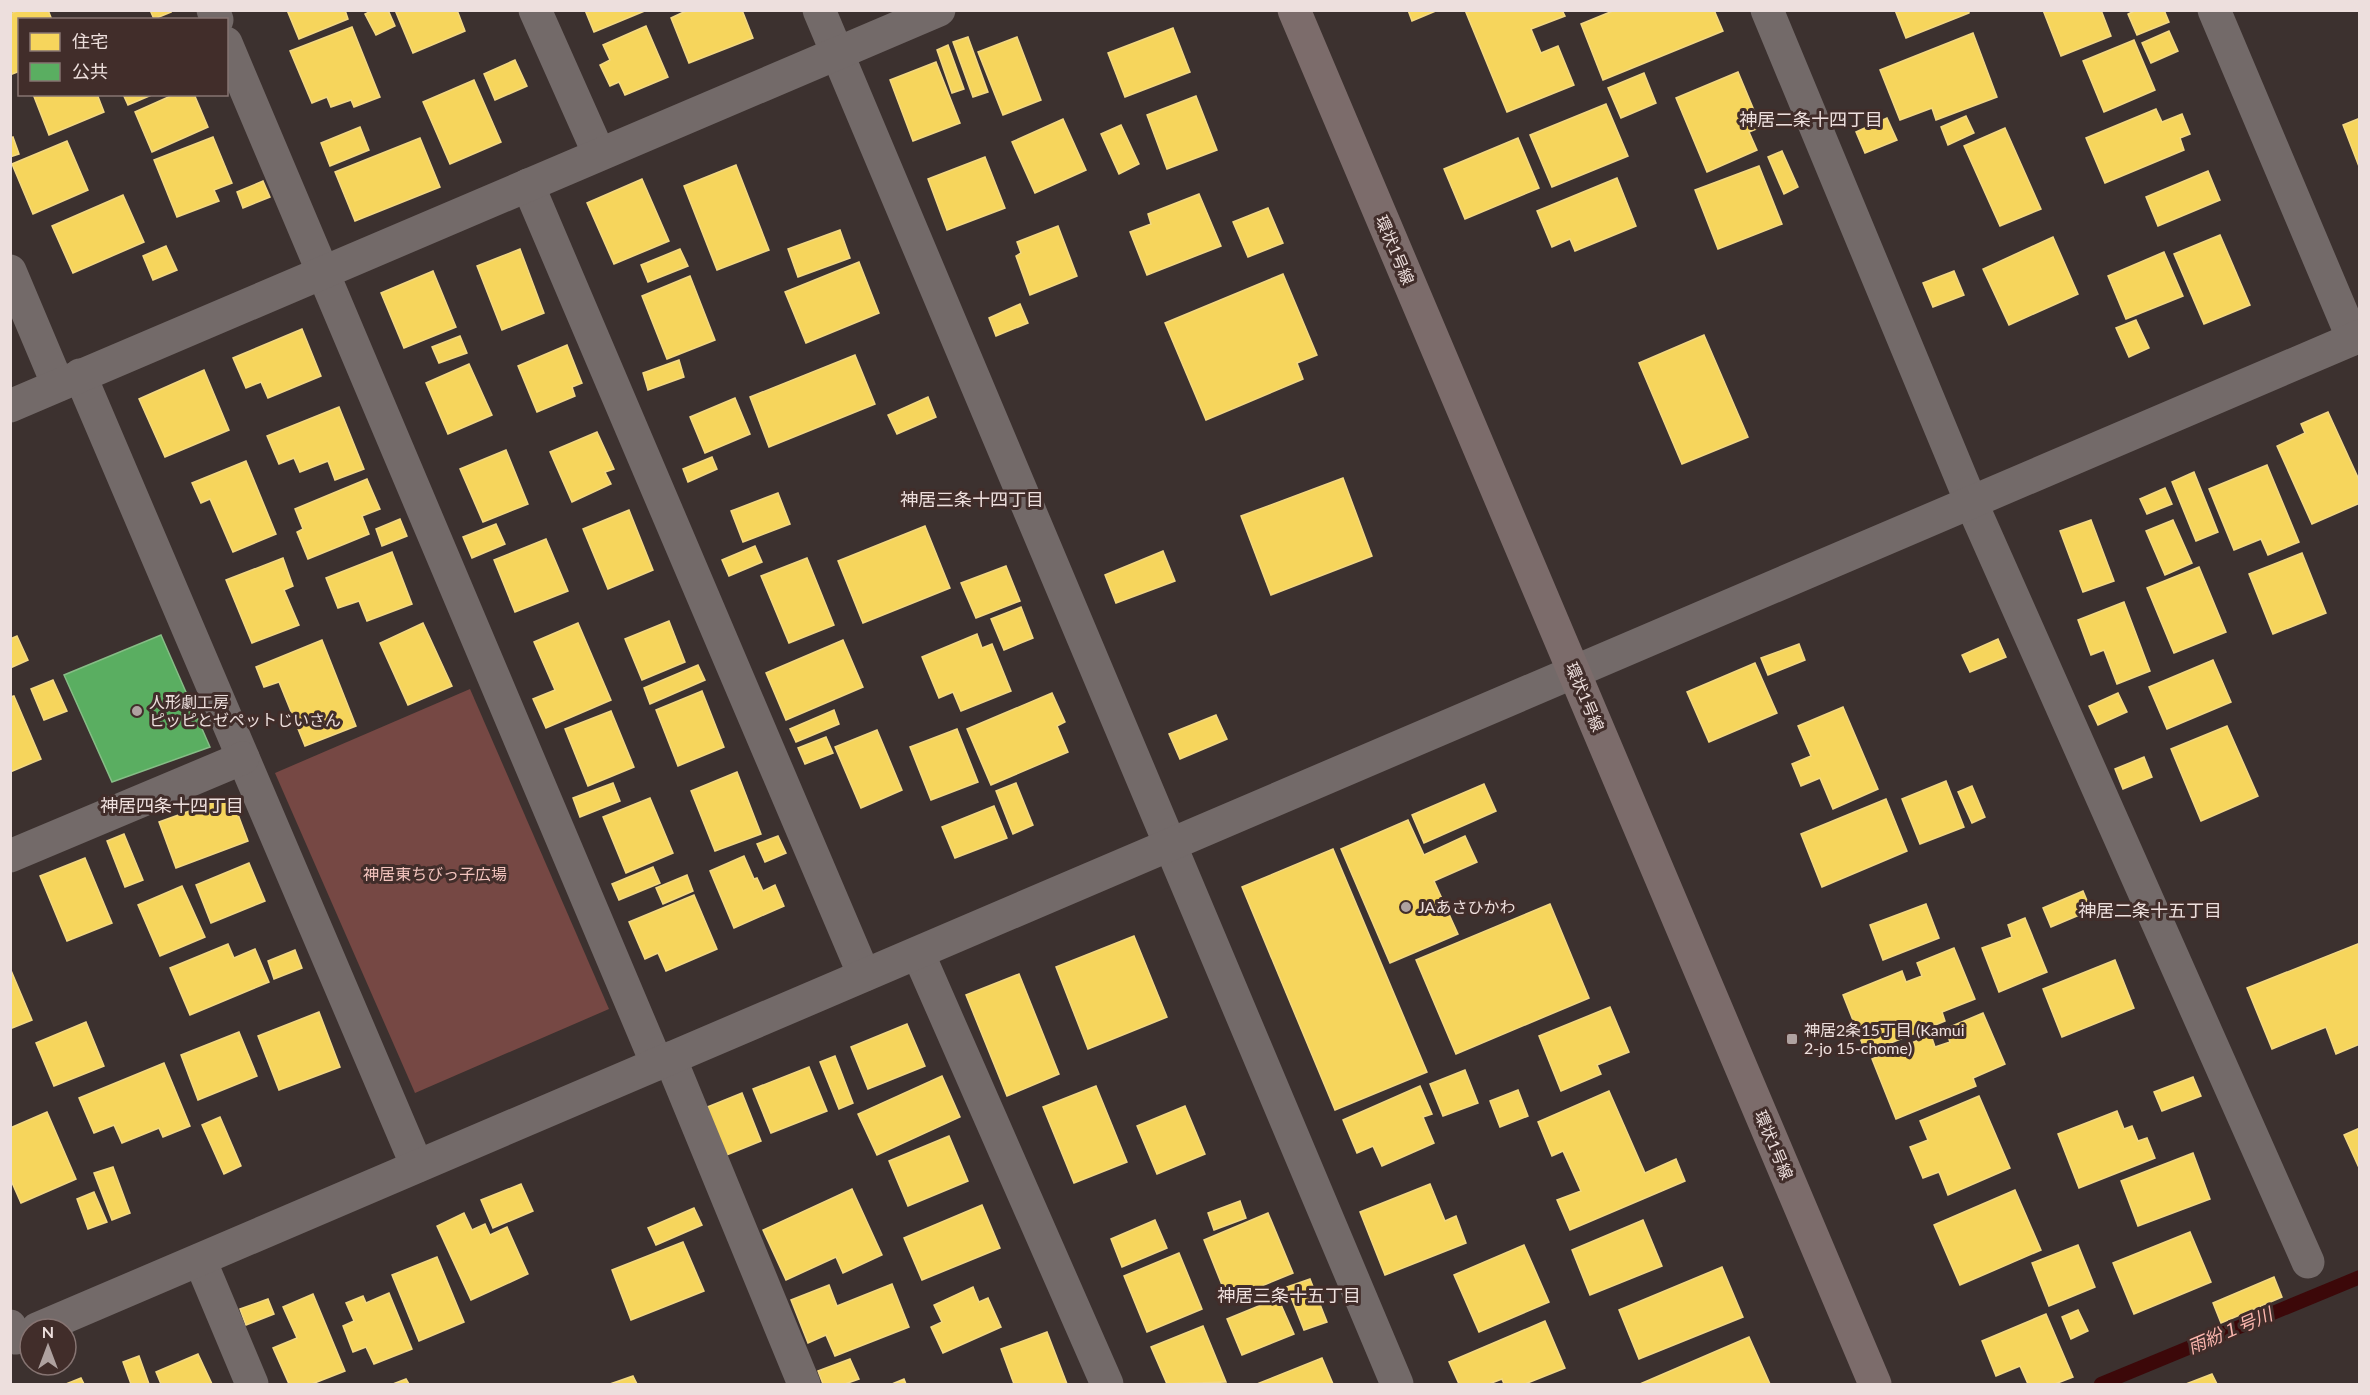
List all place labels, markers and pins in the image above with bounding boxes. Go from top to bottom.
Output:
place label: 人形劇工房 ピッピとゼペットじいさん [149,692,341,729]
marker: 人形劇工房 ピッピとゼペットじいさん [130,704,144,718]
place label: JAあさひかわ [1418,897,1515,916]
marker: JAあさひかわ [1399,900,1413,914]
place label: 神居2条15丁目 (Kamui 2-jo 15-chome) [1804,1020,1965,1057]
marker: 神居2条15丁目 (Kamui 2-jo 15-chome) [1785,1032,1799,1046]

